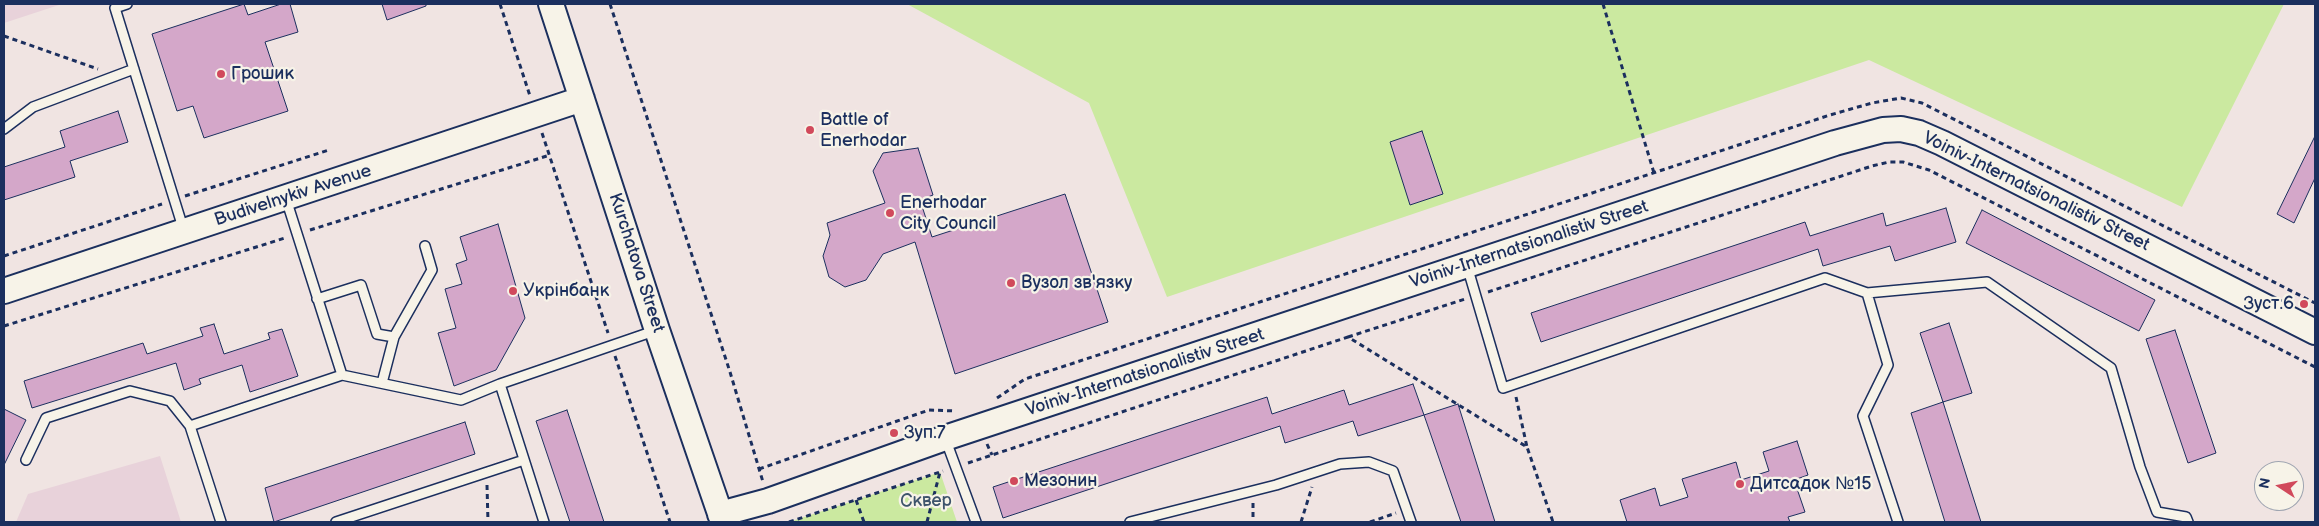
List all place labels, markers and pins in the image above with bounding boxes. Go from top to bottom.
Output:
place label: Грошик [231,63,294,85]
marker: Грошик [215,68,227,80]
place label: Battle of Enerhodar [820,109,906,152]
marker: Battle of Enerhodar [804,124,816,136]
place label: Enerhodar City Council [900,192,996,234]
marker: Enerhodar City Council [884,207,896,219]
place label: Вузол зв'язку [1021,272,1132,294]
marker: Вузол зв'язку [1005,277,1017,289]
place label: Укрінбанк [523,280,609,302]
marker: Укрінбанк [507,285,519,297]
place label: Зуст.6 [2243,293,2294,315]
marker: Зуст.6 [2298,298,2310,310]
place label: Зуп.7 [904,422,946,444]
marker: Зуп.7 [888,427,900,439]
place label: Мезонин [1024,470,1098,492]
place label: Дитсадок №15 [1750,473,1872,495]
marker: Мезонин [1008,475,1020,487]
marker: Дитсадок №15 [1734,478,1746,490]

